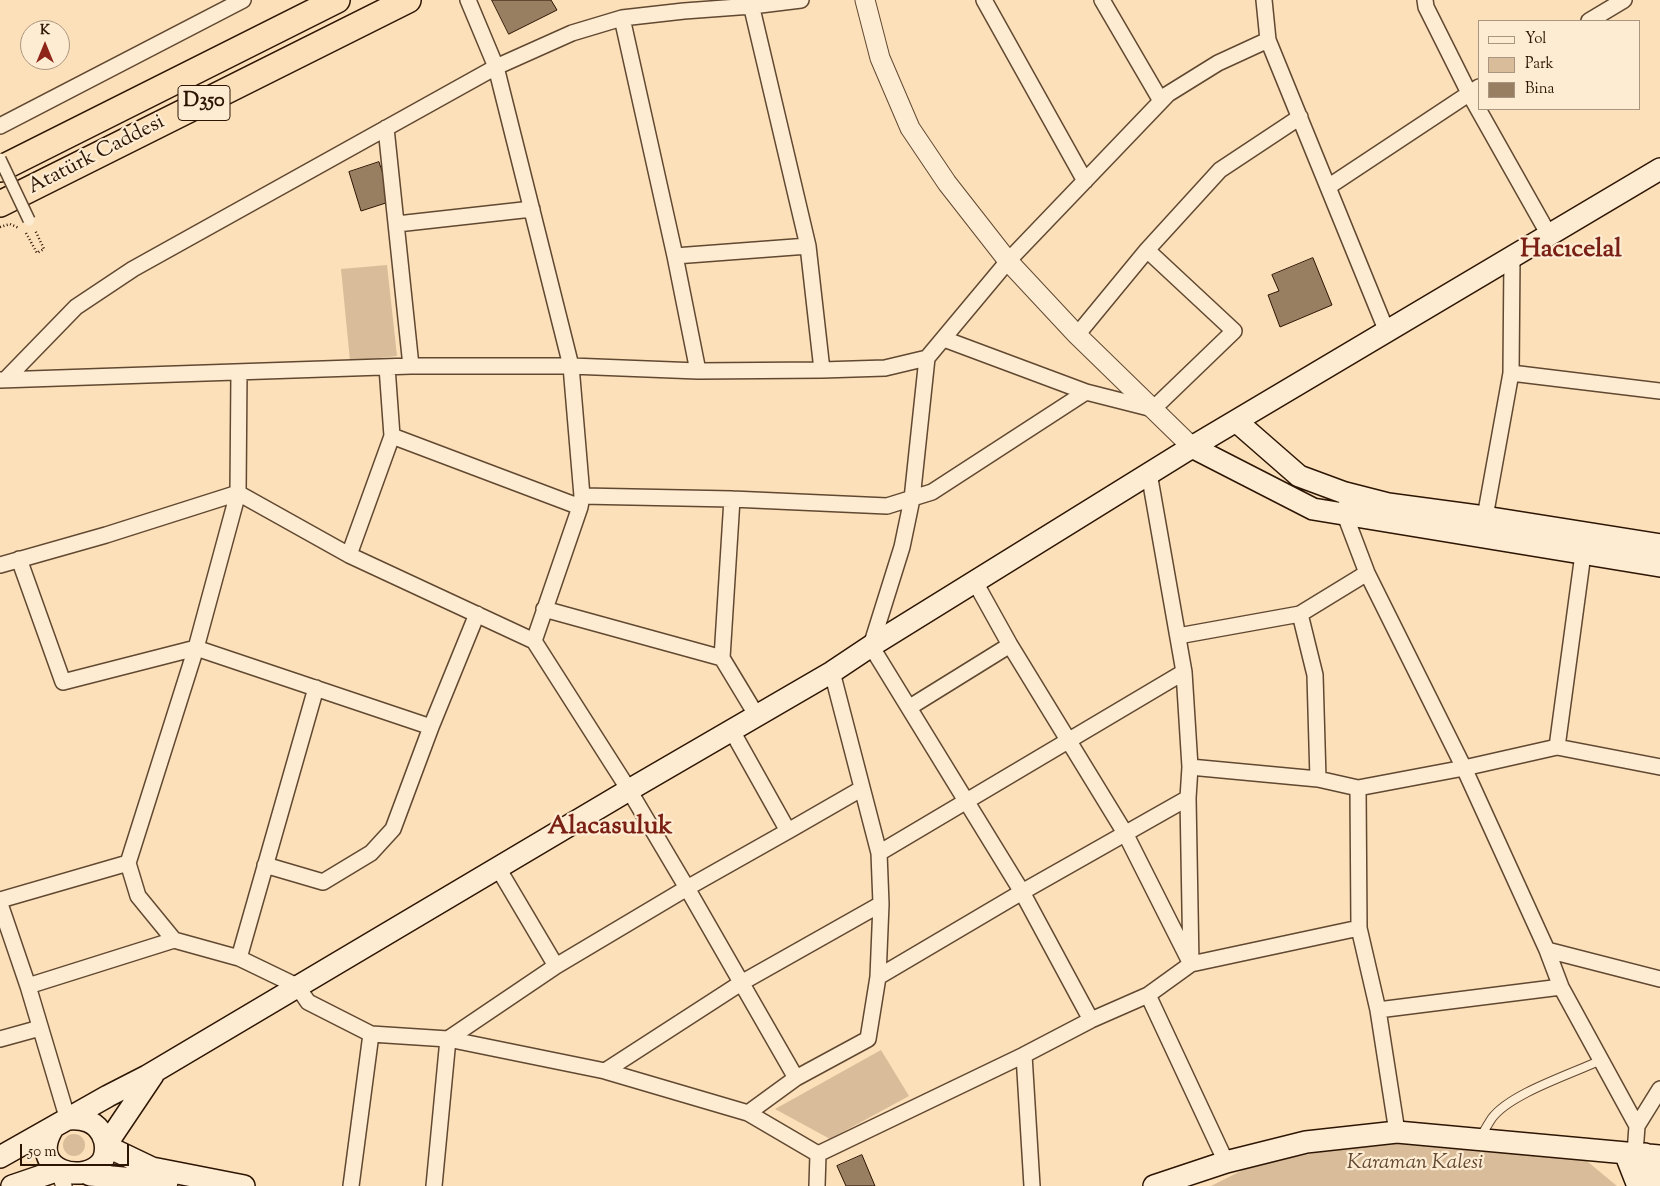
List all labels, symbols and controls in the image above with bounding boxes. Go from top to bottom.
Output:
north arrow [20,20,70,70]
legend [1478,20,1640,110]
text: K [40,21,50,41]
text: Yol [1525,29,1547,50]
text: Park [1525,54,1554,75]
text: Bina [1525,79,1555,100]
road number: D350 [178,86,230,120]
street label: Atatürk Caddesi [25,111,169,201]
district label: Hacıcelal [1520,236,1622,268]
district label: Alacasuluk [547,813,673,845]
scale bar [22,1134,131,1166]
text: 50 m [28,1142,57,1163]
park label: Karaman Kalesi [1347,1151,1483,1177]

